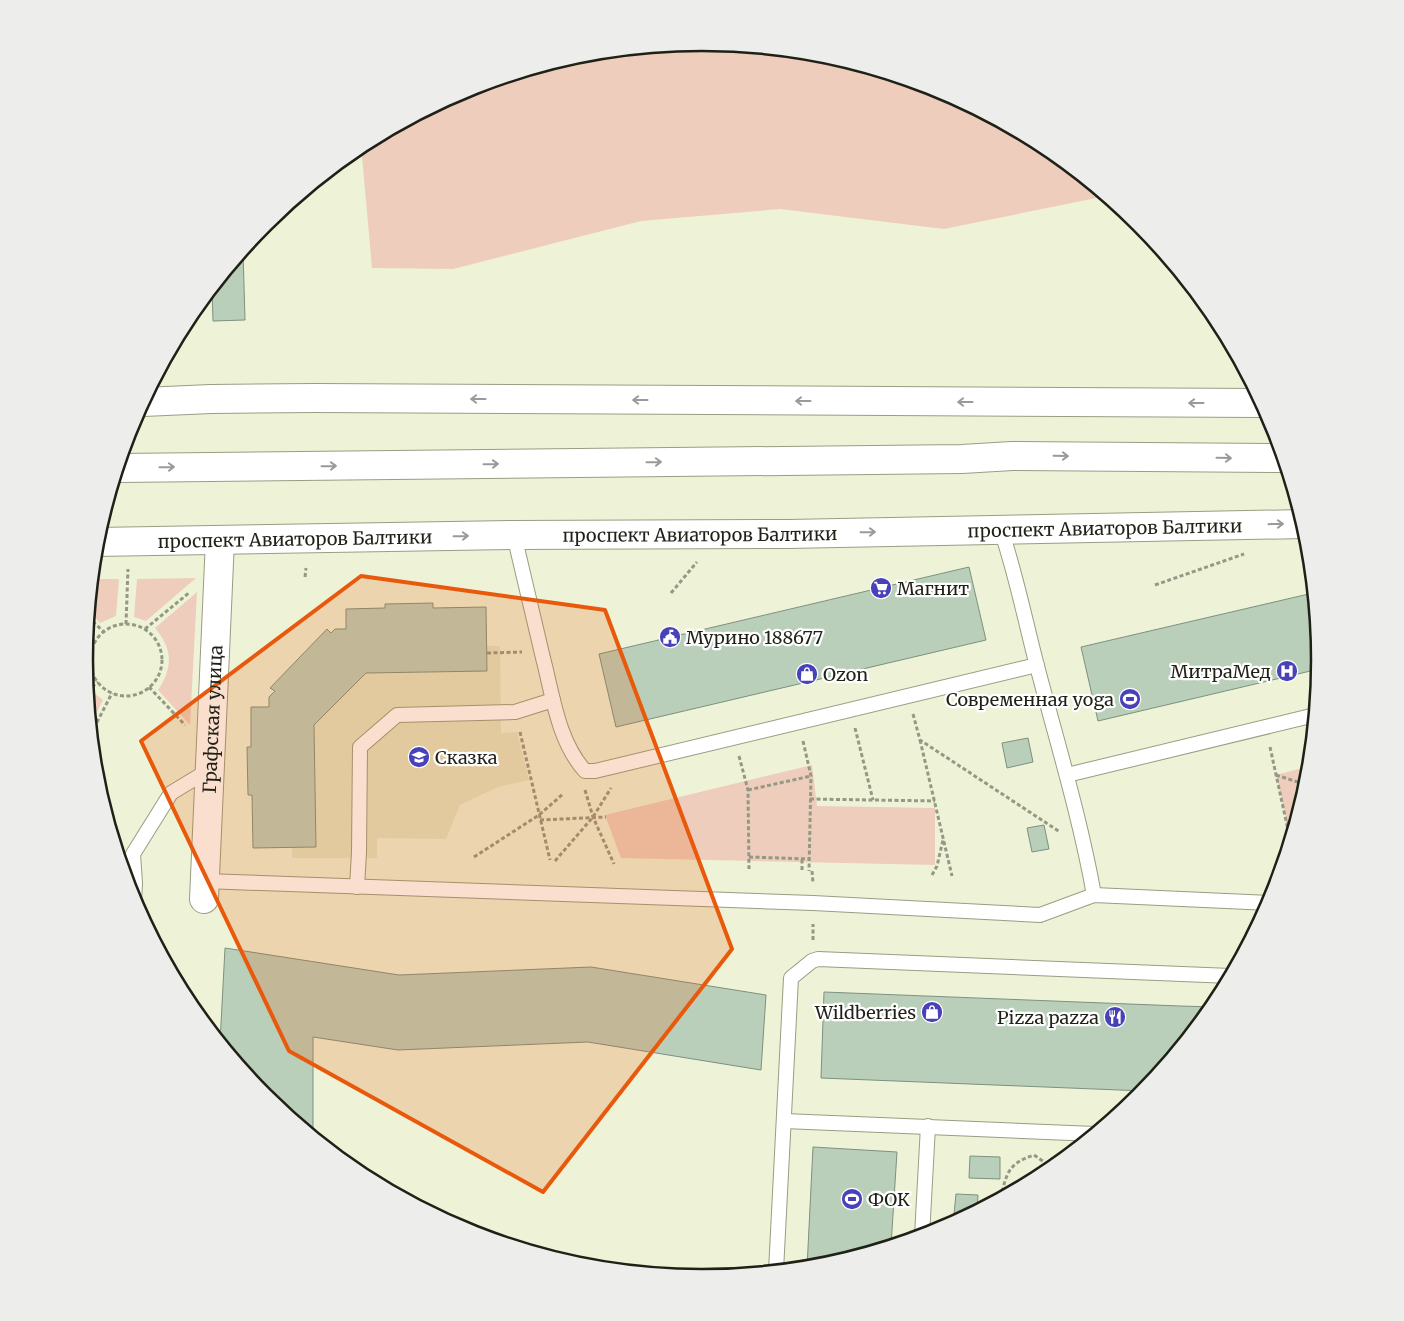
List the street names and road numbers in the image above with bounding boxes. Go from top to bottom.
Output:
street label: проспект Авиаторов Балтики [967,514,1243,542]
street label: проспект Авиаторов Балтики [562,522,838,546]
street label: проспект Авиаторов Балтики [157,525,433,552]
street label: Графская улица [197,644,227,794]

